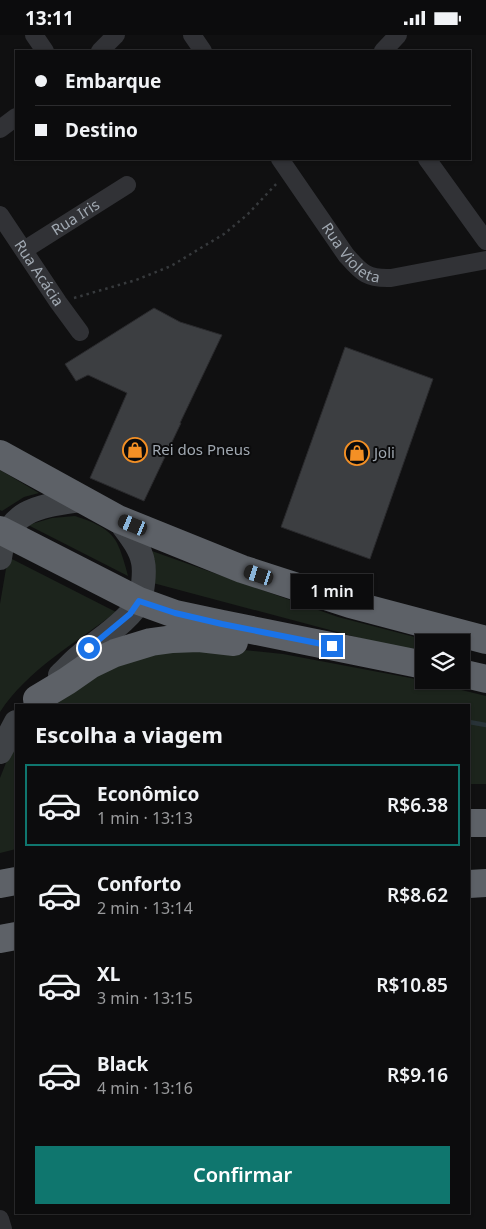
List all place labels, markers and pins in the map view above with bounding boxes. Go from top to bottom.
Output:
shop icon: Rei dos Pneus [122,437,148,463]
place label: Rei dos Pneus [152,439,250,459]
shop icon: Joli [344,440,370,466]
place label: Joli [372,442,395,462]

